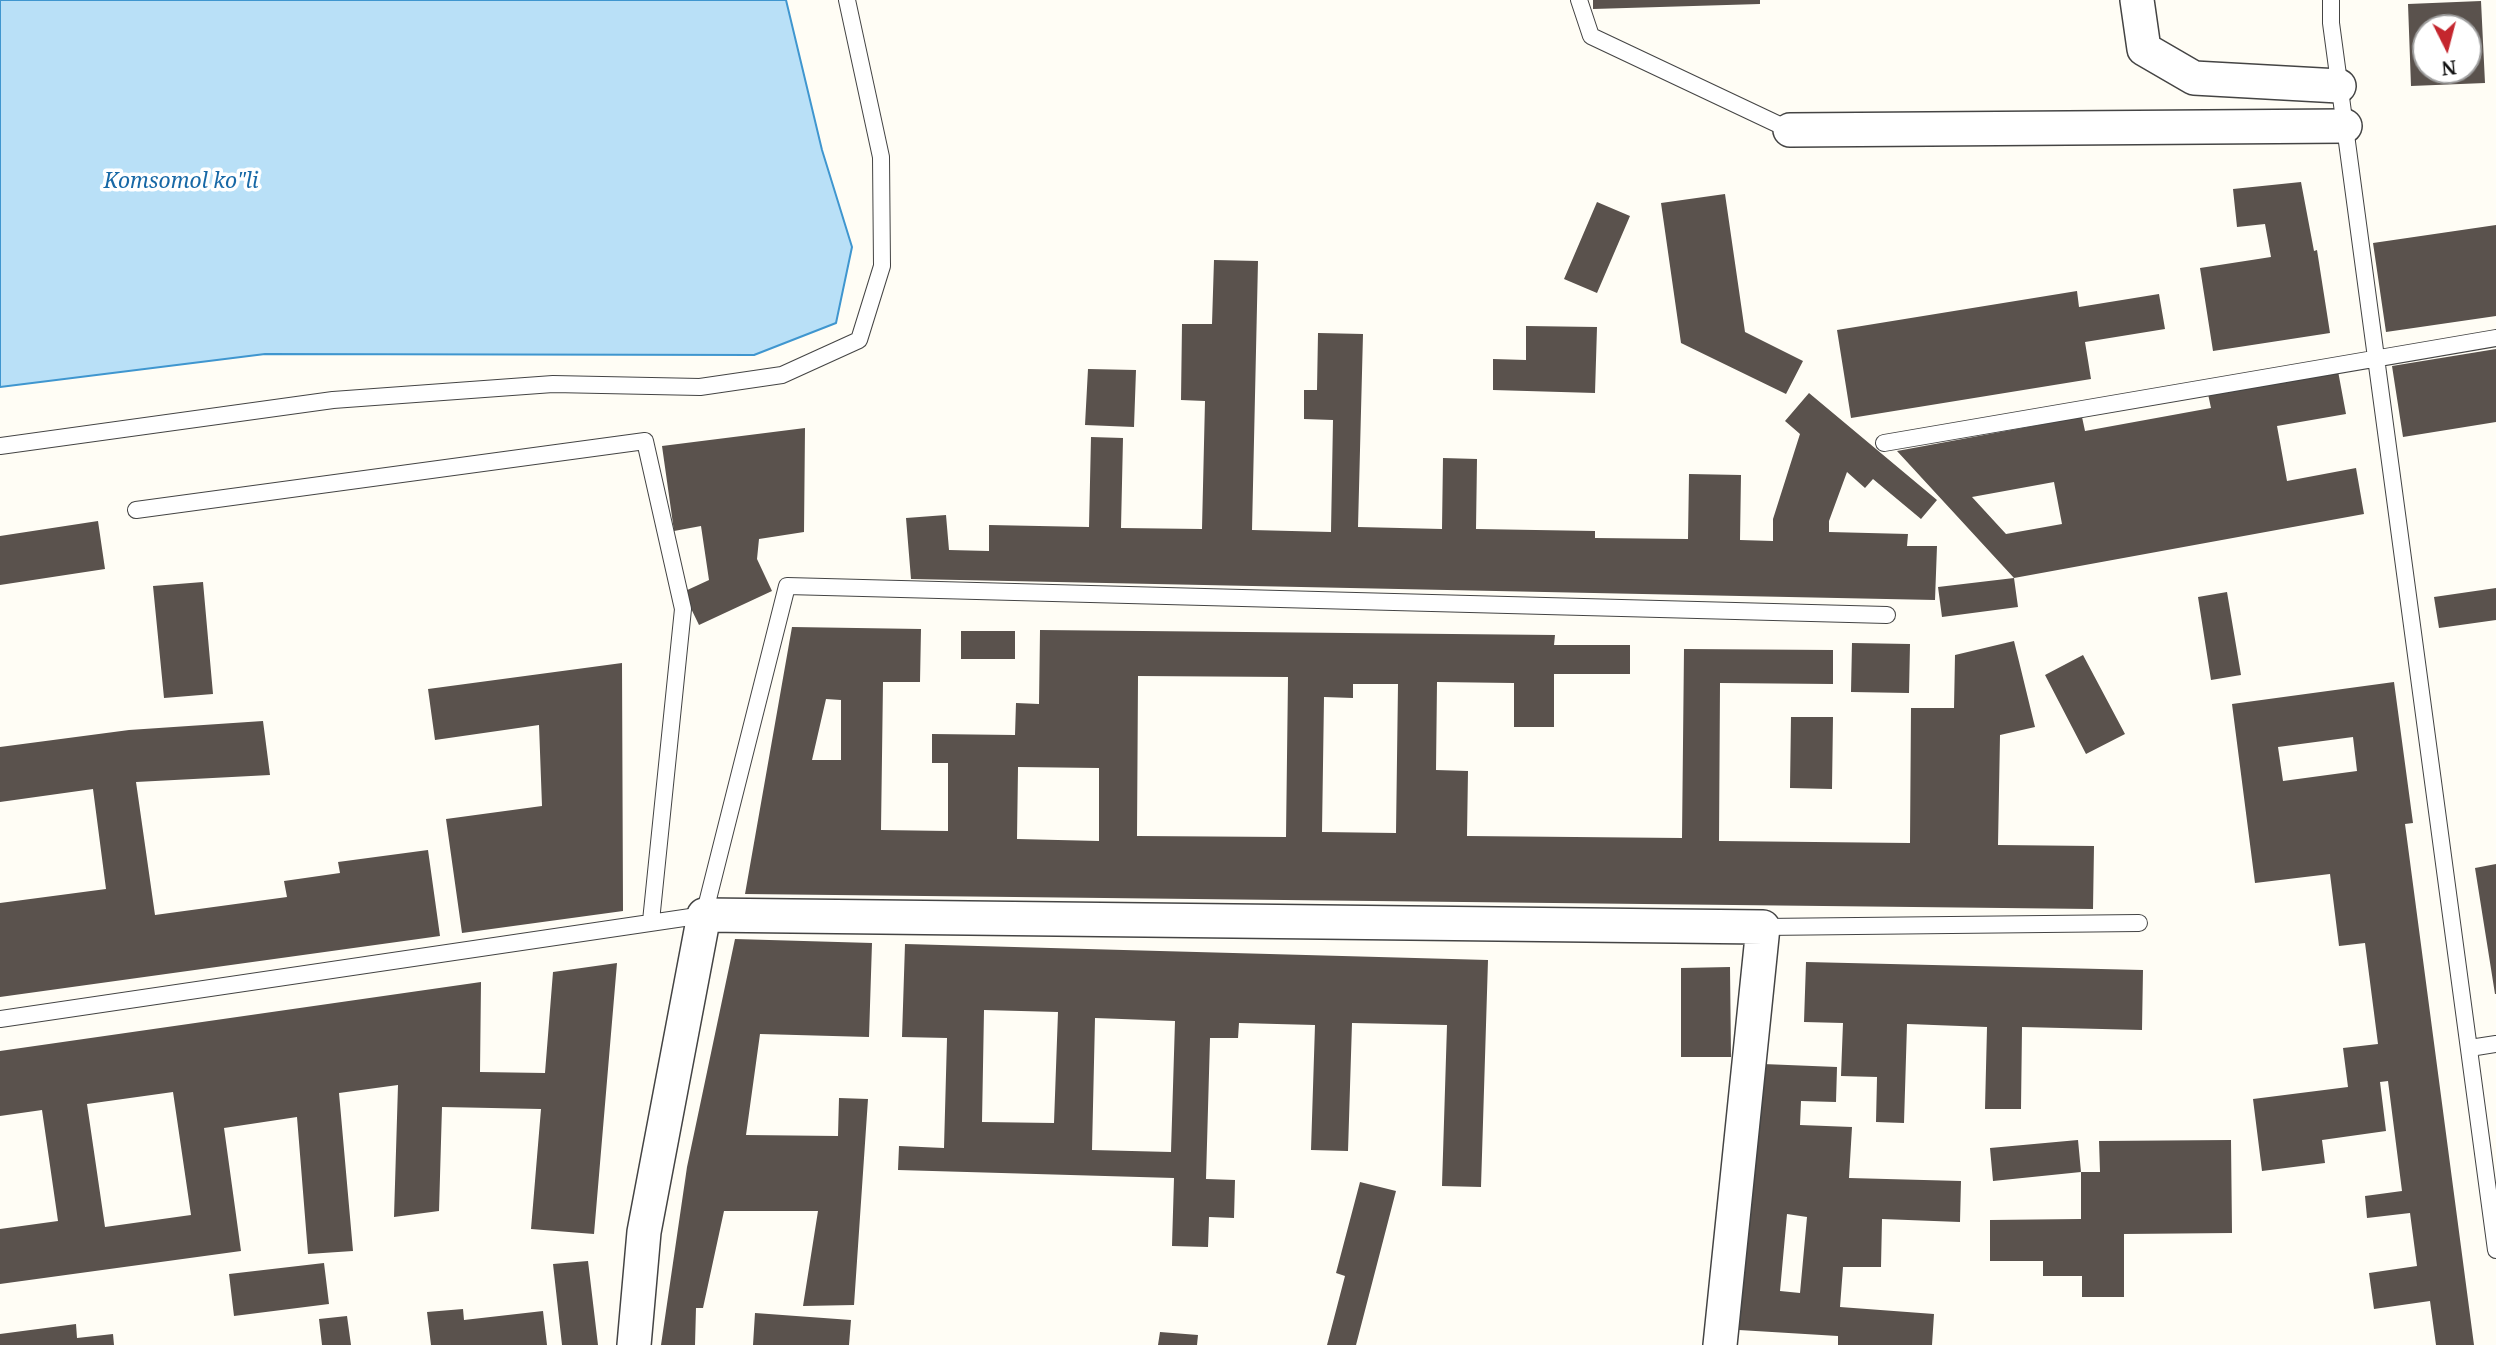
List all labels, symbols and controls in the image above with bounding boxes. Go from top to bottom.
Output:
north arrow [2412,14,2482,84]
text: N [2440,54,2458,82]
water label: Komsomol ko"li [104,169,258,195]

